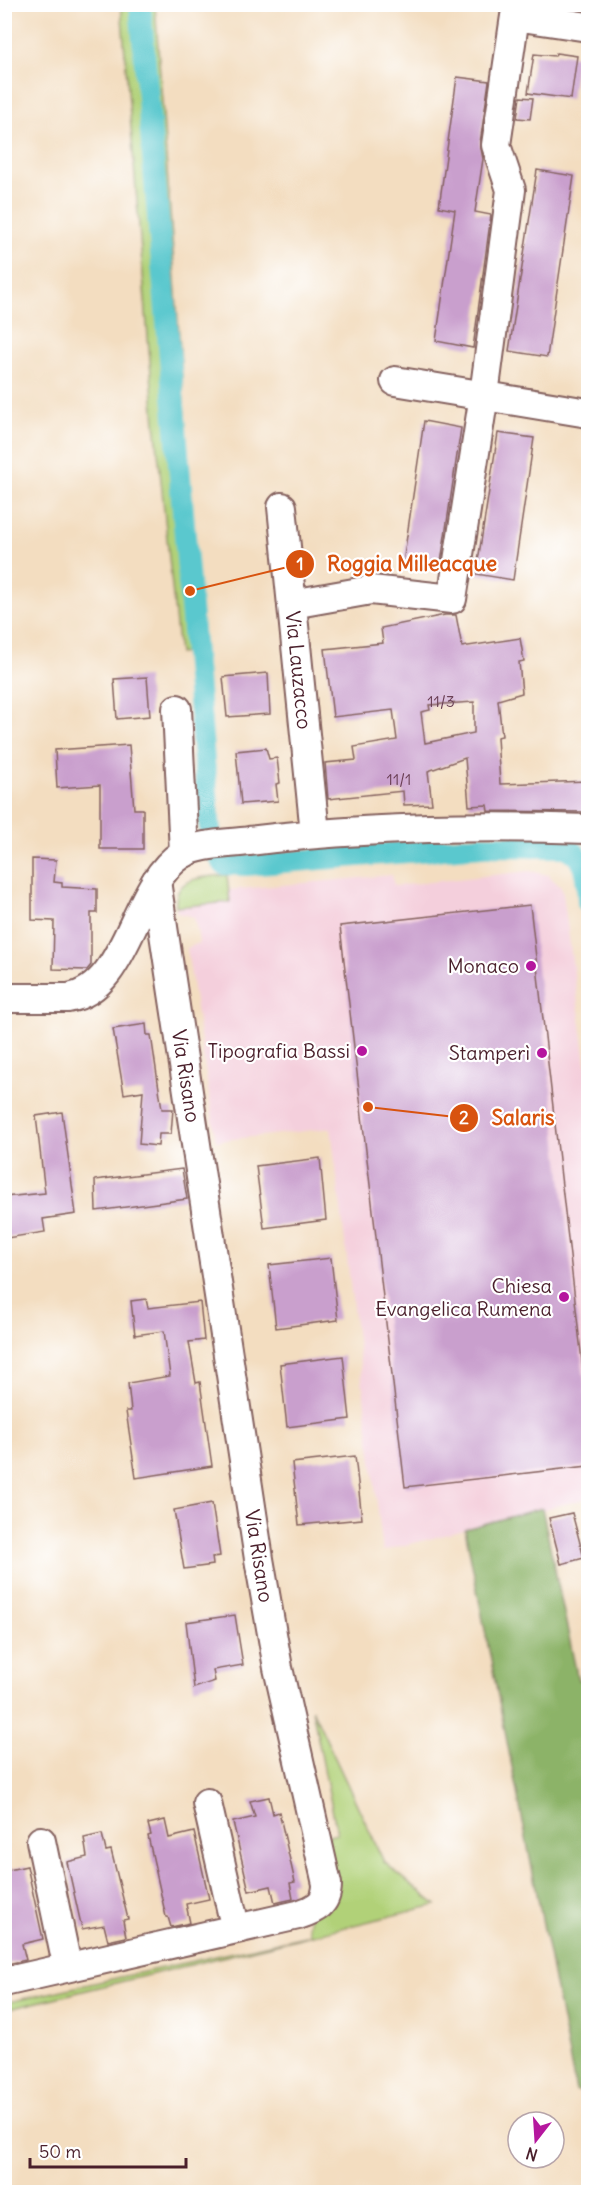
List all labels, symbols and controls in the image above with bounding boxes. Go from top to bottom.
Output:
callout: Roggia Milleacque [285,544,509,583]
text: Roggia Milleacque [327,550,497,577]
text: 1 [296,552,304,575]
street label: Via Lauzacco [281,610,317,731]
house number: 11/3 [427,691,455,711]
house number: 11/1 [387,769,411,789]
place label: Monaco [448,953,519,978]
marker: Monaco [524,959,538,973]
street label: Via Risano [167,1028,206,1124]
place label: Tipografia Bassi [208,1038,350,1063]
place label: Stamperì [449,1040,530,1065]
marker: Tipografia Bassi [355,1044,369,1058]
marker: Stamperì [535,1046,549,1060]
callout: Salaris [449,1098,566,1137]
text: Salaris [491,1104,555,1131]
text: 2 [459,1106,469,1129]
place label: Chiesa Evangelica Rumena [375,1273,552,1321]
marker: Chiesa Evangelica Rumena [557,1290,571,1304]
street label: Via Risano [240,1508,279,1604]
north arrow [506,2110,566,2170]
scale bar [30,2131,186,2169]
text: 50 m [39,2140,81,2163]
text: N [523,2143,540,2166]

